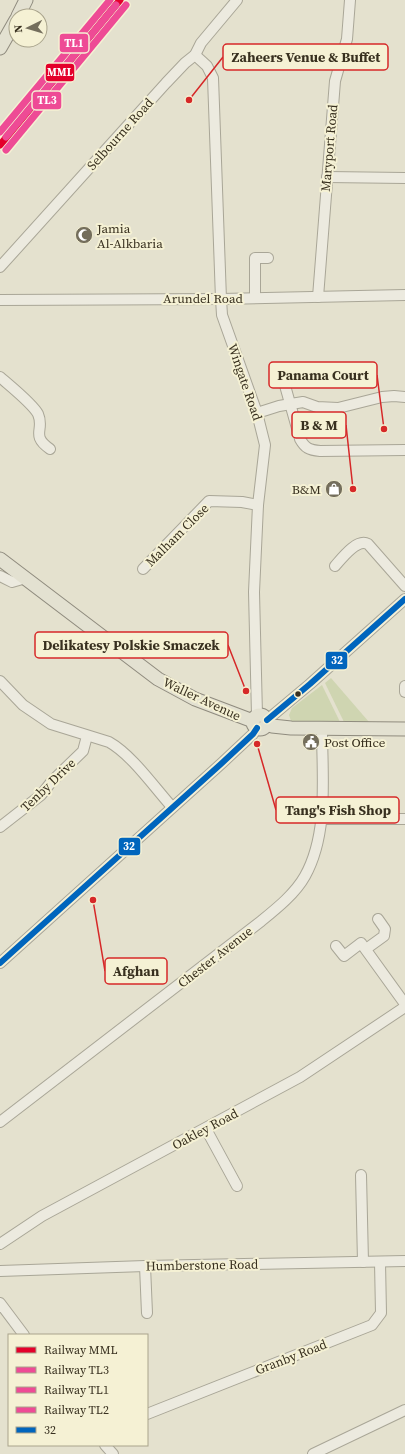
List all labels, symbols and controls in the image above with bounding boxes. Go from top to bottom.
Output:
north arrow [8,8,48,48]
text: N [11,24,26,33]
line badge: TL1 [59,33,89,53]
text: TL1 [64,36,84,51]
callout: Zaheers Venue & Buffet [223,44,388,70]
text: Zaheers Venue & Buffet [232,47,381,67]
line badge: MML [45,63,75,82]
text: MML [47,65,74,80]
line badge: TL3 [32,91,62,110]
text: TL3 [37,93,57,108]
street label: Selbourne Road [83,94,157,174]
street label: Maryport Road [317,103,341,192]
place label: Jamia Al-Alkbaria [96,220,163,252]
mosque icon: Jamia Al-Alkbaria [74,225,94,245]
street label: Arundel Road [163,290,244,307]
street label: Wingate Road [224,341,266,423]
callout: Panama Court [269,362,377,388]
text: Panama Court [277,365,370,385]
callout: B & M [292,412,346,438]
text: B & M [300,415,338,435]
shop icon: B&M [324,479,344,499]
place label: B&M [292,481,321,498]
street label: Malham Close [142,500,212,570]
callout: Delikatesy Polskie Smaczek [35,632,228,658]
text: Delikatesy Polskie Smaczek [42,635,220,655]
line badge: 32 [325,651,348,670]
text: 32 [331,653,343,668]
street label: Waller Avenue [160,674,244,725]
unlabelled marker [293,689,303,699]
public building icon: Post Office [301,732,321,752]
place label: Post Office [324,734,386,751]
street label: Tenby Drive [17,754,79,815]
callout: Tang's Fish Shop [276,797,399,823]
text: Tang's Fish Shop [285,800,392,820]
line badge: 32 [118,837,141,856]
text: 32 [123,839,135,854]
street label: Chester Avenue [174,922,256,992]
callout: Afghan [105,958,167,984]
text: Afghan [113,961,160,981]
street label: Oakley Road [169,1104,242,1154]
street label: Humberstone Road [145,1256,259,1274]
legend [8,1334,148,1446]
street label: Granby Road [253,1335,330,1378]
text: Railway MML [44,1342,118,1358]
text: Railway TL3 [44,1362,109,1378]
text: Railway TL1 [44,1382,109,1398]
text: Railway TL2 [44,1402,109,1418]
text: 32 [44,1422,56,1438]

